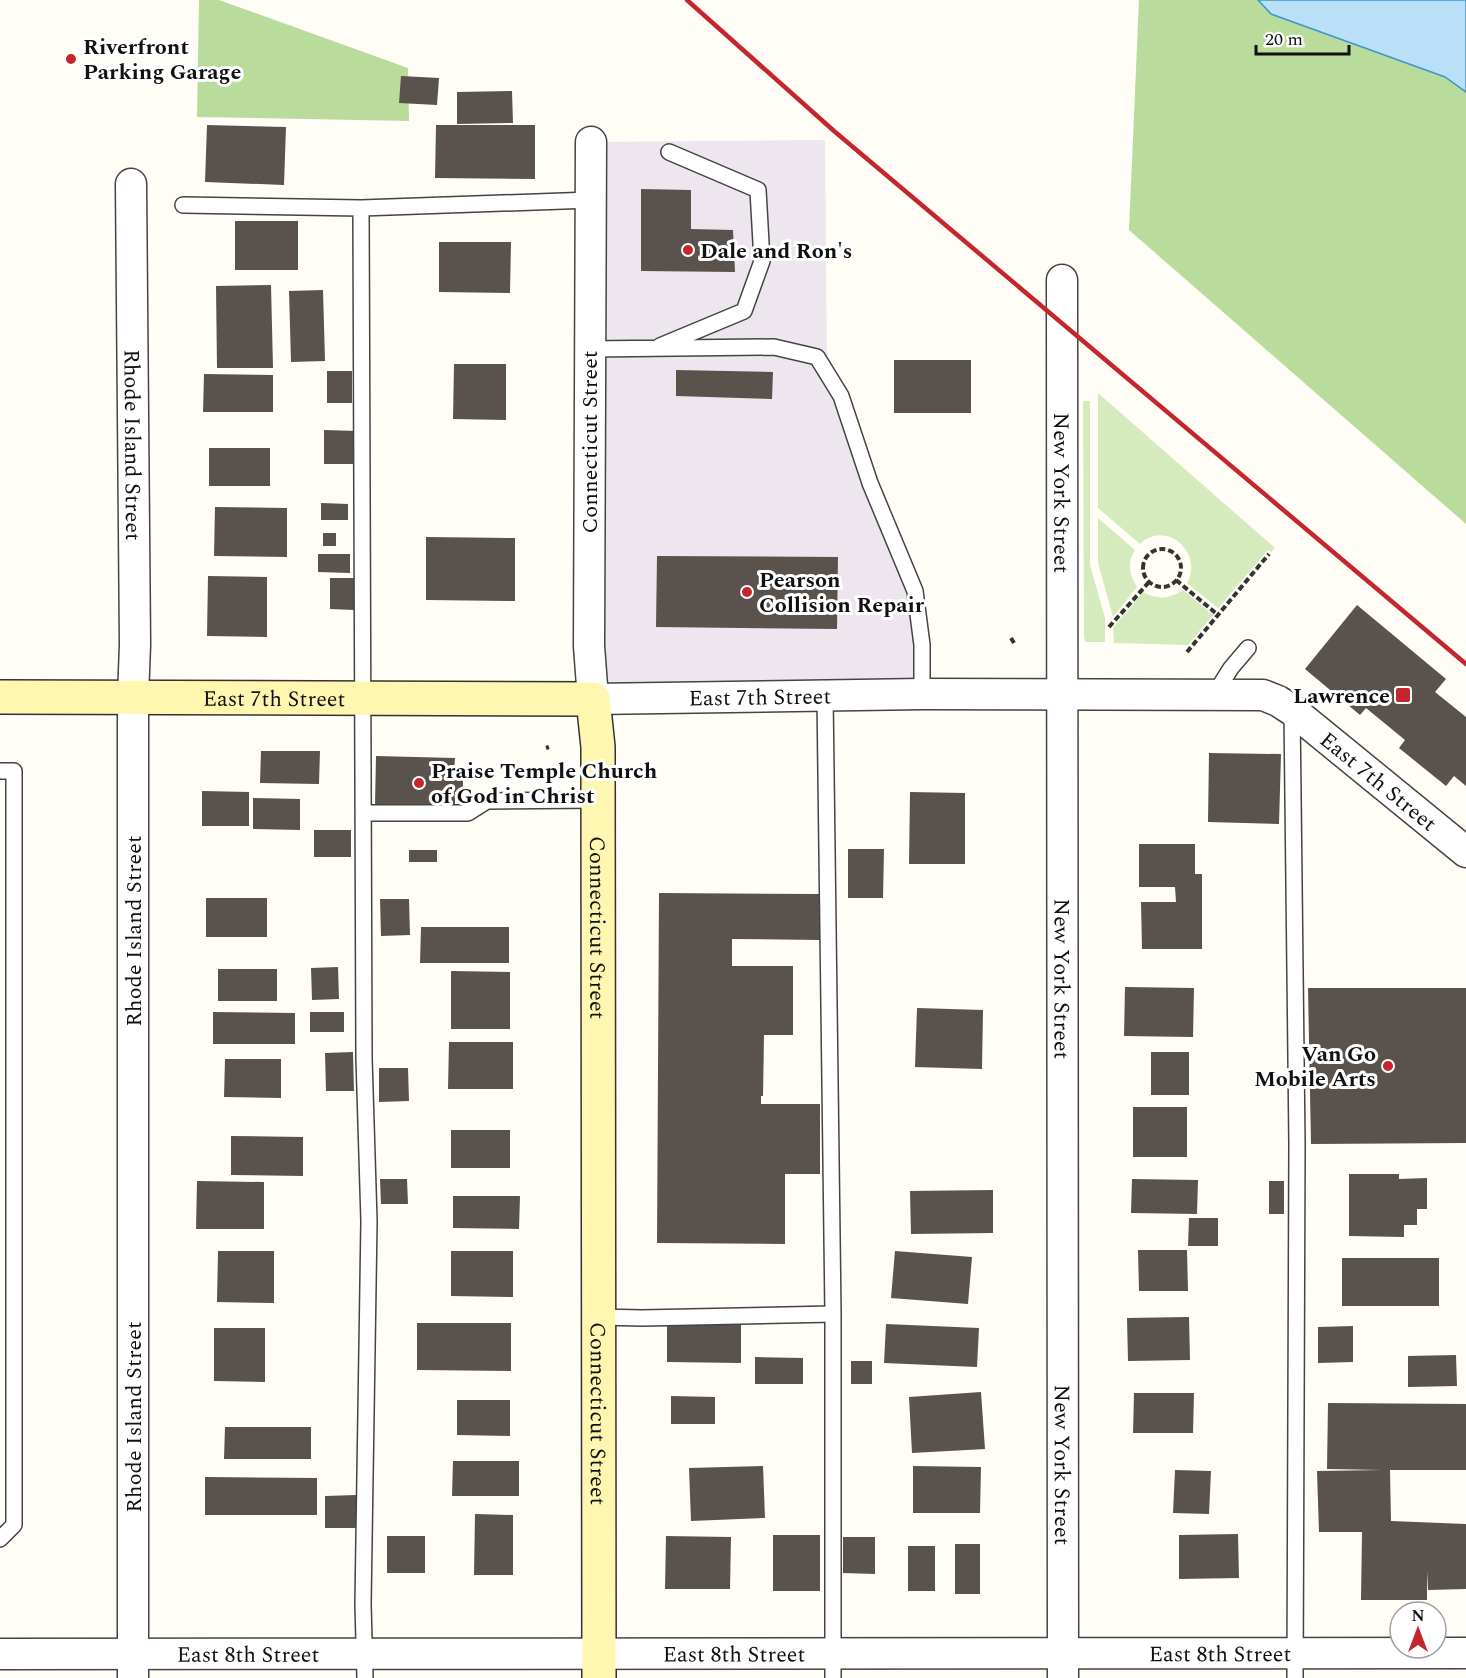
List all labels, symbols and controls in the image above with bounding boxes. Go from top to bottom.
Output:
scale bar [1256,18,1349,56]
text: 20 m [1265,26,1303,53]
place label: Riverfront Parking Garage [83,31,241,89]
marker: Riverfront Parking Garage [64,52,78,66]
place label: Dale and Ron's [700,235,852,268]
marker: Dale and Ron's [681,243,695,257]
street label: Rhode Island Street [114,349,149,541]
street label: Connecticut Street [574,350,607,534]
street label: New York Street [1044,413,1077,574]
place label: Pearson Collision Repair [759,564,925,622]
marker: Pearson Collision Repair [740,585,754,599]
street label: East 7th Street [688,680,832,716]
place label: Lawrence [1293,680,1390,713]
street label: East 7th Street [203,683,346,716]
marker: Lawrence [1394,686,1412,704]
street label: East 7th Street [1312,724,1444,840]
place label: Praise Temple Church of God in Christ [431,755,658,813]
marker: Praise Temple Church of God in Christ [412,776,426,790]
street label: Rhode Island Street [118,835,151,1027]
street label: Connecticut Street [580,836,613,1020]
street label: New York Street [1044,899,1078,1060]
place label: Van Go Mobile Arts [1254,1038,1376,1096]
marker: Van Go Mobile Arts [1381,1059,1395,1073]
street label: Rhode Island Street [118,1321,151,1513]
street label: Connecticut Street [581,1322,614,1506]
street label: New York Street [1045,1385,1078,1546]
north arrow [1388,1600,1448,1660]
text: N [1411,1604,1425,1628]
street label: East 8th Street [663,1638,806,1672]
street label: East 8th Street [1149,1638,1292,1671]
street label: East 8th Street [177,1639,320,1672]

